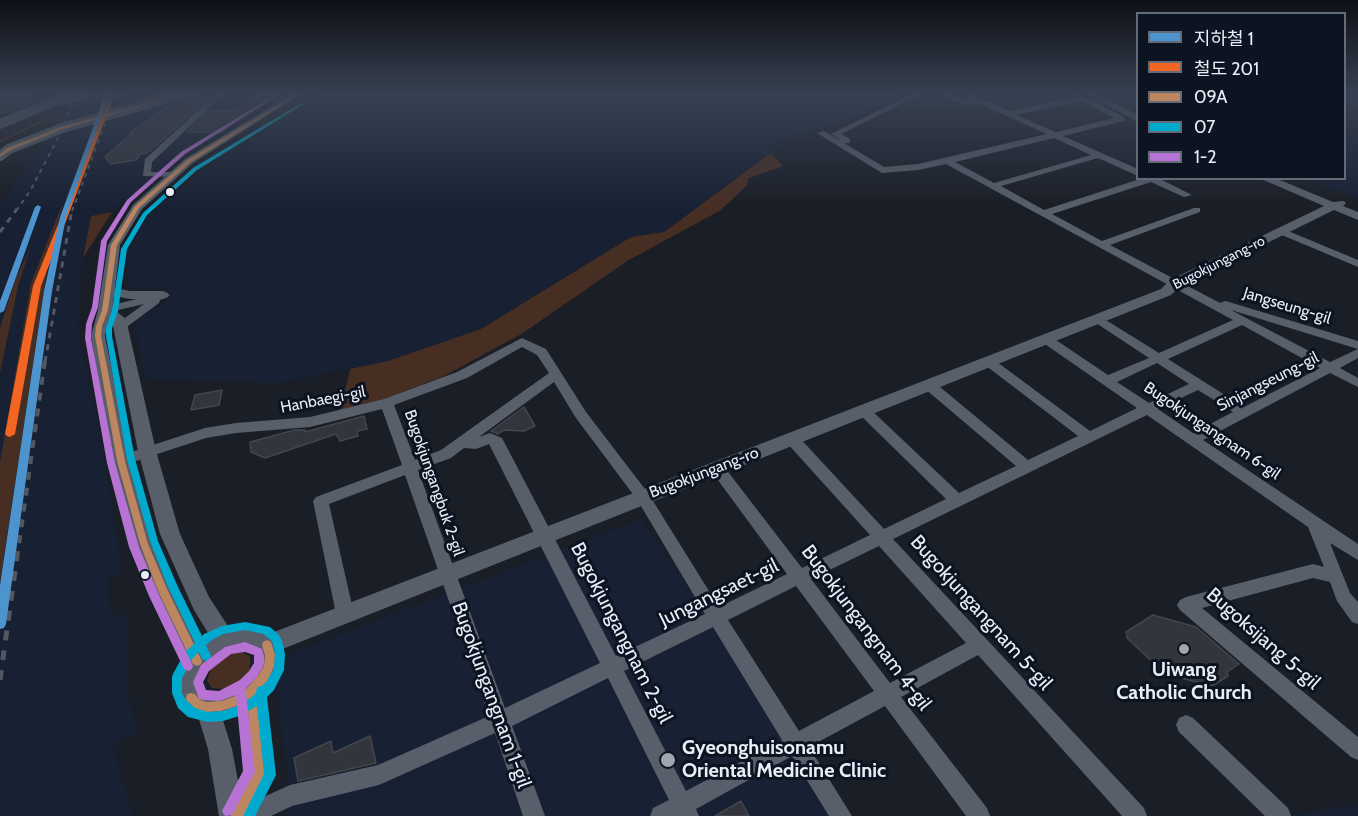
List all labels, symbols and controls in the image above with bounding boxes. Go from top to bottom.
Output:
legend [1136,12,1346,180]
text: 지하철 1 [1194,28,1254,50]
text: 철도 201 [1194,58,1259,80]
text: 09A [1194,86,1227,108]
text: 07 [1194,116,1215,138]
text: 1-2 [1194,146,1217,168]
unlabelled marker [164,186,176,198]
street label: Bugokjungang-ro [1170,233,1268,293]
street label: Jangseung-gil [1241,284,1333,328]
street label: Sinjangseung-gil [1214,348,1322,416]
street label: Bugokjungangnam 6-gil [1140,378,1284,484]
street label: Hanbaegi-gil [279,382,367,418]
street label: Bugokjungangbuk 2-gil [400,407,468,559]
street label: Bugokjungang-ro [647,443,761,503]
street label: Bugokjungangnam 5-gil [905,531,1057,695]
street label: Bugokjungangnam 2-gil [565,539,677,727]
street label: Bugokjungangnam 4-gil [796,541,936,715]
street label: Jungangsaet-gil [655,554,783,632]
unlabelled marker [139,569,151,581]
street label: Bugoksijang 5-gil [1201,583,1325,695]
street label: Bugokjungangnam 1-gil [446,599,536,791]
marker: Uiwang Catholic Church [1177,642,1191,656]
place label: Uiwang Catholic Church [1116,658,1252,705]
place label: Gyeonghuisonamu Oriental Medicine Clinic [682,736,886,783]
marker: Gyeonghuisonamu Oriental Medicine Clinic [659,751,677,769]

